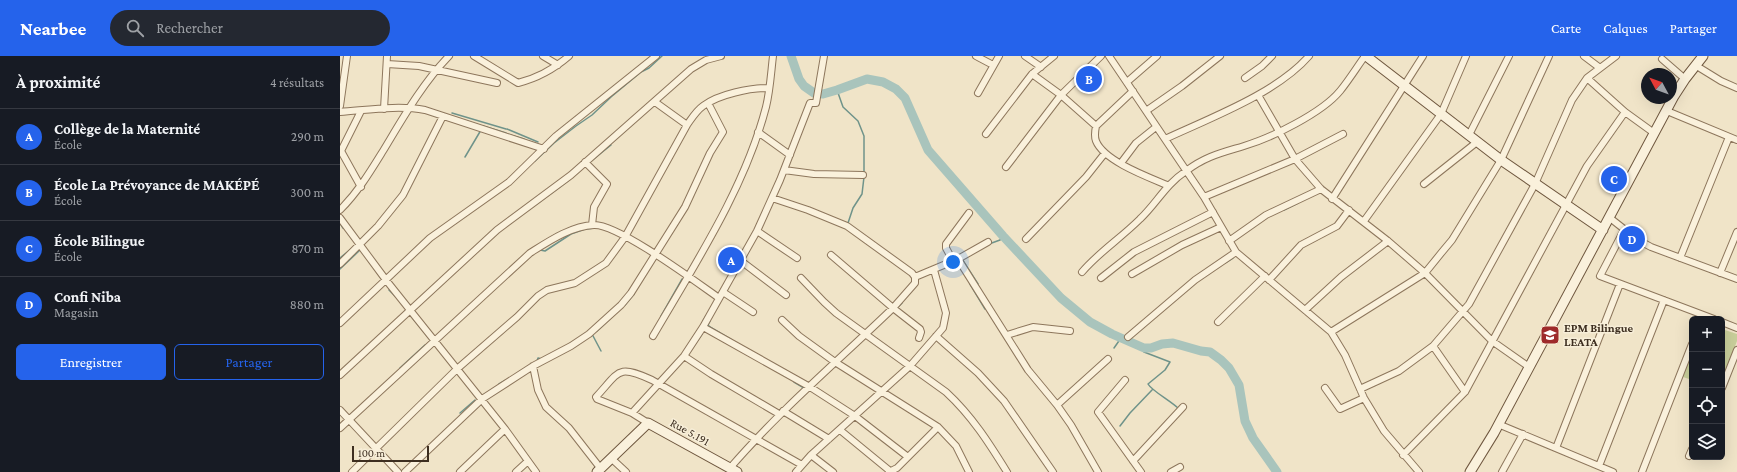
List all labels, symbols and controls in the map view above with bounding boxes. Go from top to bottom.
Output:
search box [110,10,390,46]
icon: search [124,17,146,39]
text: Nearbee [20,18,86,39]
text: Rechercher [156,20,223,36]
text: Carte [1551,20,1581,36]
text: Calques [1603,20,1648,36]
text: Partager [1670,20,1717,36]
pin: B [1076,64,1102,94]
north arrow [1641,68,1677,104]
text: À proximité [16,73,100,92]
text: 4 résultats [270,75,324,90]
text: Collège de la Maternité [54,121,200,137]
text: A [25,129,33,144]
text: 290 m [291,129,324,144]
text: École [54,137,82,152]
pin: C [1601,164,1627,194]
text: École La Prévoyance de MAKÉPÉ [54,177,260,193]
text: B [25,185,33,200]
text: 300 m [290,185,324,200]
text: École [54,193,82,208]
pin: D [1619,224,1645,254]
text: École Bilingue [54,233,145,249]
text: C [25,241,33,256]
text: 870 m [292,241,324,256]
pin: A [718,245,744,275]
text: École [54,249,82,264]
your location [943,252,963,272]
text: Confi Niba [54,289,121,305]
text: D [25,297,33,312]
text: 880 m [290,297,324,312]
text: Magasin [54,305,99,320]
map controls [1689,316,1725,460]
button: + [1689,316,1725,352]
place label: EPM Bilingue LEATA [1564,321,1634,349]
school or university icon: EPM Bilingue LEATA [1539,324,1561,346]
button: Enregistrer [16,344,166,380]
button: Partager [174,344,324,380]
button: − [1689,352,1725,388]
button: locate [1689,388,1725,424]
street label: Rue 5.191 [668,416,712,448]
button: layers [1689,424,1725,460]
scale bar [352,444,429,463]
text: 100 m [358,447,385,459]

